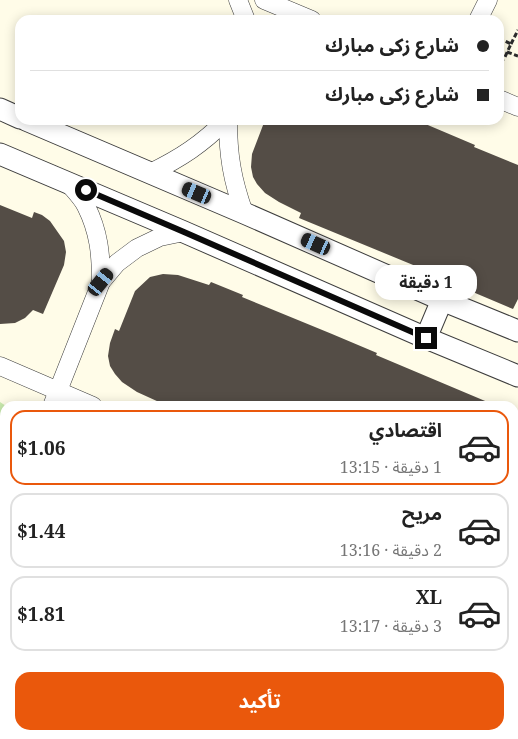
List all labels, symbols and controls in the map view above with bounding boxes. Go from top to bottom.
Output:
text: شارع زكى مبارك [325,32,459,58]
text: شارع زكى مبارك [325,81,459,107]
route start [75,179,97,201]
car [180,180,213,206]
car [299,231,332,257]
car [85,266,116,298]
callout: 1 دقيقة [375,266,477,300]
text: 1 دقيقة [399,271,453,293]
route end [415,327,437,349]
text: اقتصادي [369,417,442,443]
icon: car [457,425,502,470]
text: $1.06 [17,435,66,461]
text: 1 دقيقة · 13:15 [340,456,442,478]
text: مريح [402,500,442,526]
icon: car [457,508,502,553]
text: $1.44 [17,518,66,544]
text: 2 دقيقة · 13:16 [340,539,442,561]
text: XL [416,584,442,610]
icon: car [457,591,502,636]
text: $1.81 [17,601,66,627]
text: 3 دقيقة · 13:17 [340,615,442,637]
button: تأكيد [15,672,504,730]

